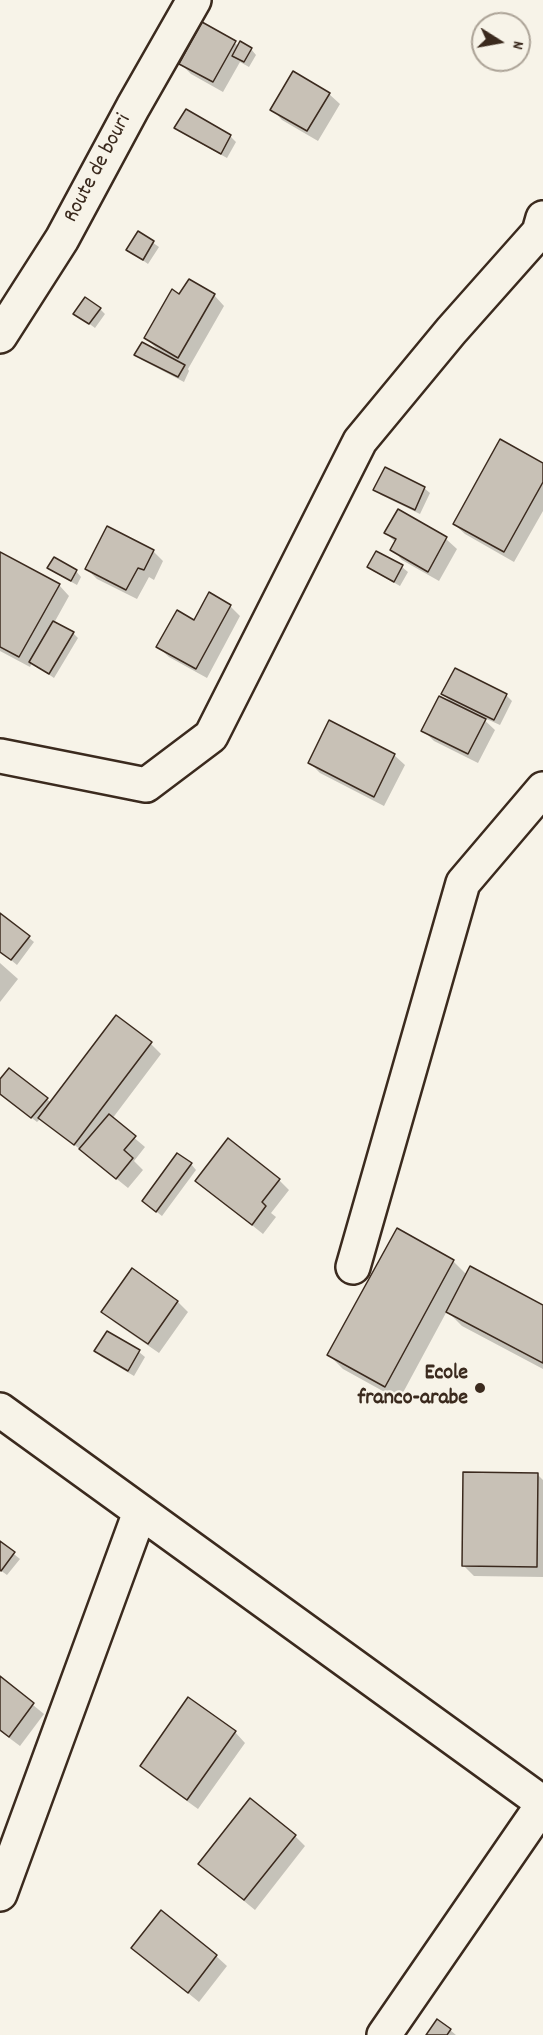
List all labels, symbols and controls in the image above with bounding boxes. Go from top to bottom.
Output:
north arrow [471,12,531,72]
text: N [505,39,529,51]
street label: Route de bouri [59,110,139,228]
place label: Ecole franco-arabe [357,1362,468,1414]
marker: Ecole franco-arabe [473,1381,487,1395]

